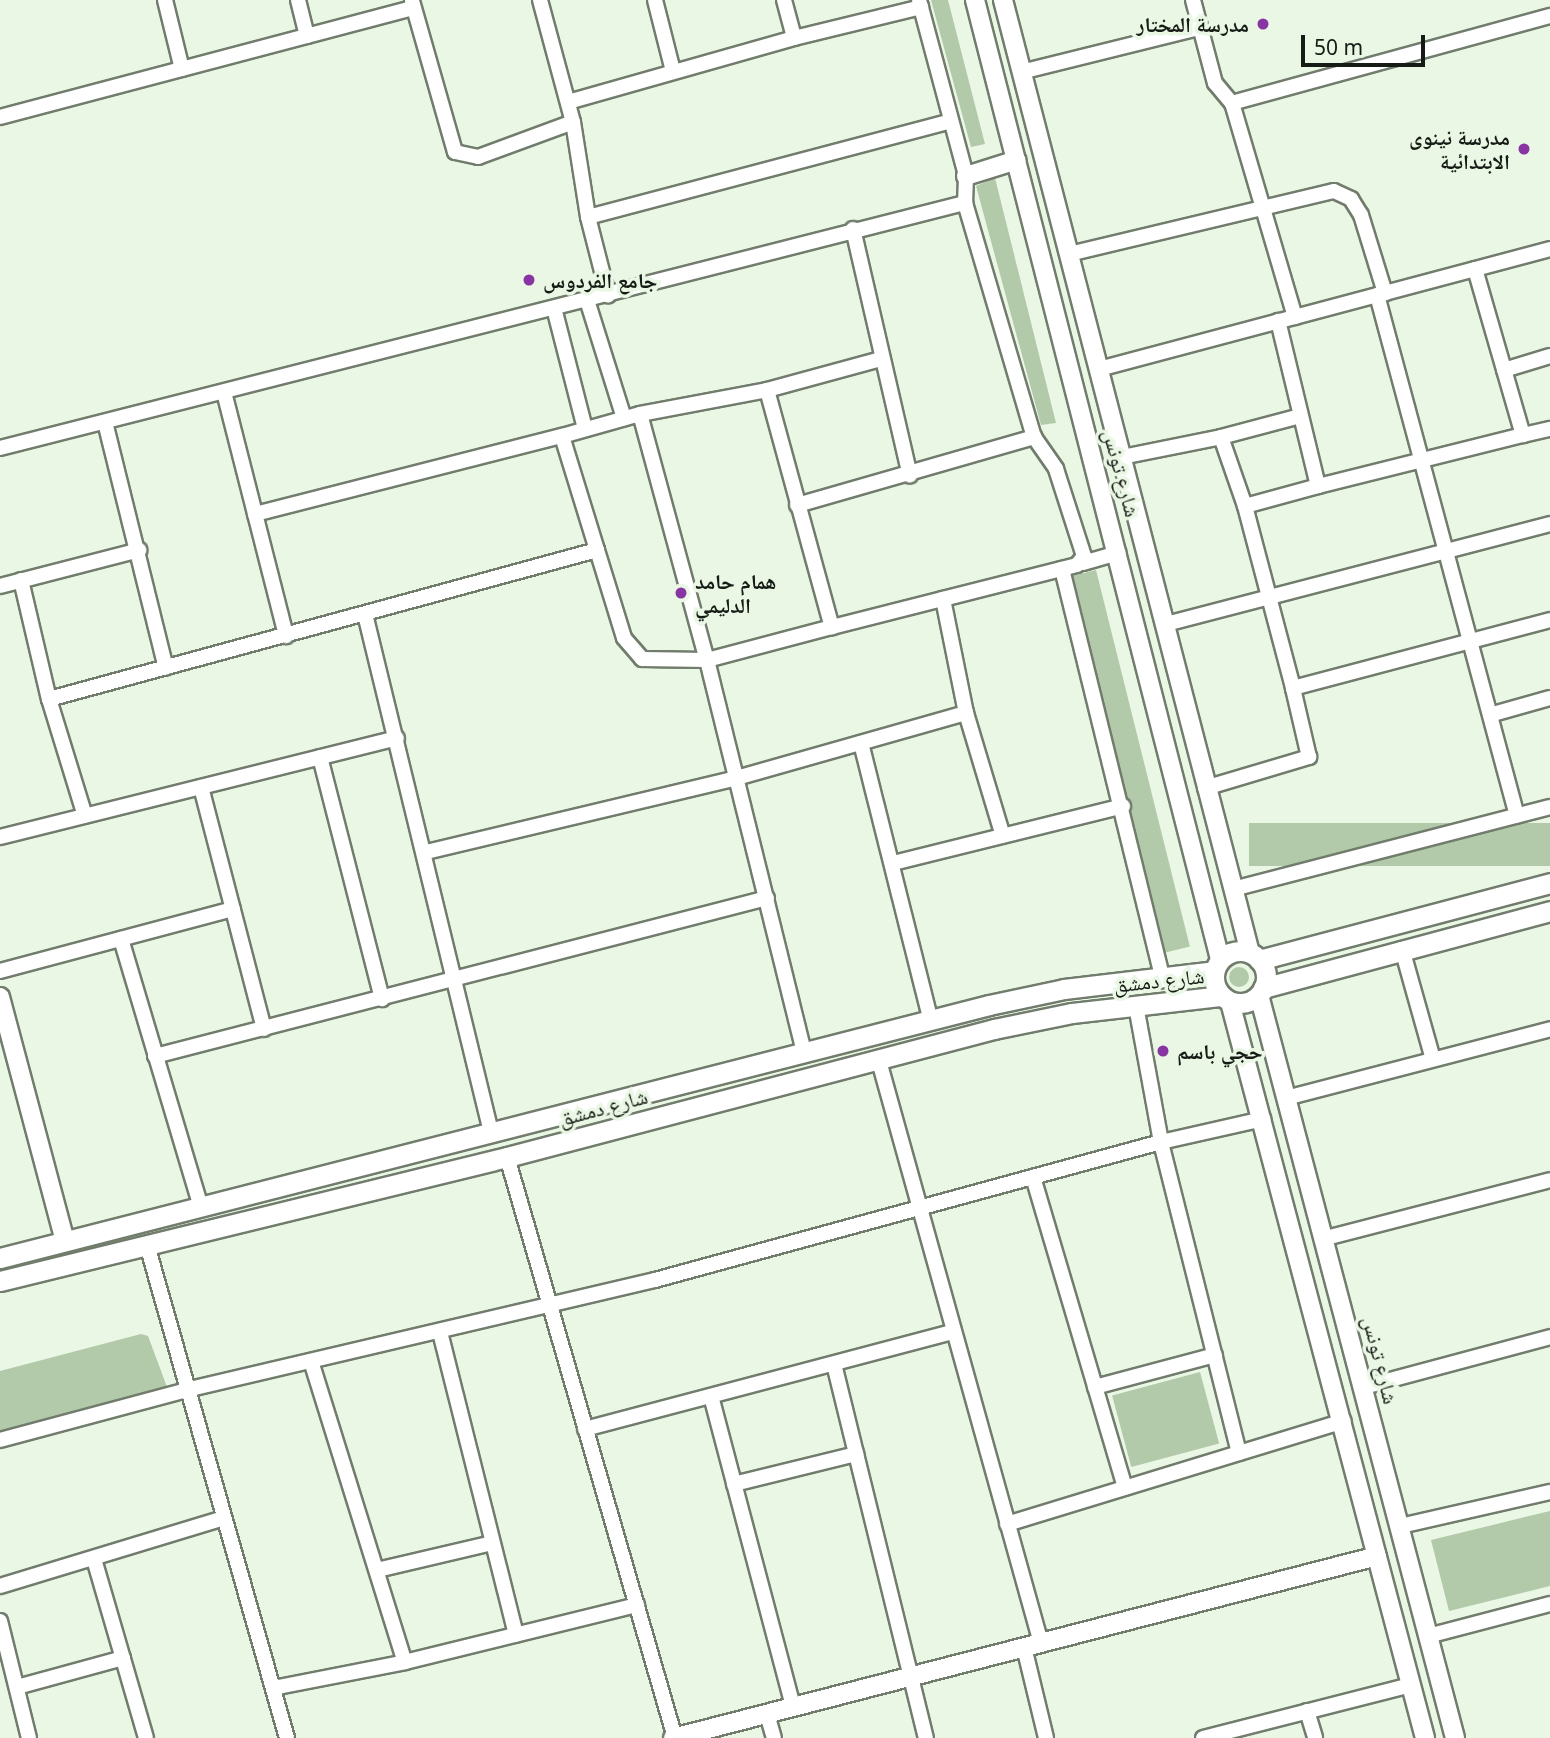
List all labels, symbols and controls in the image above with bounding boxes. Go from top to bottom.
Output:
place label: مدرسة المختار [1137,11,1249,37]
marker: مدرسة المختار [1255,16,1271,32]
scale bar [1305,21,1429,65]
text: 50 m [1314,33,1363,61]
place label: مدرسة نينوى الابتدائية [1409,124,1510,174]
marker: مدرسة نينوى الابتدائية [1516,141,1532,157]
place label: جامع الفردوس [543,267,657,293]
marker: جامع الفردوس [521,272,537,288]
street label: شارع تونس [1098,426,1146,520]
place label: همام حامد الدليمي [695,568,776,618]
marker: همام حامد الدليمي [673,585,689,601]
street label: شارع دمشق [1112,963,1206,997]
place label: حجي باسم [1177,1038,1263,1064]
marker: حجي باسم [1155,1043,1171,1059]
street label: شارع دمشق [556,1083,650,1131]
street label: شارع تونس [1358,1314,1404,1406]

